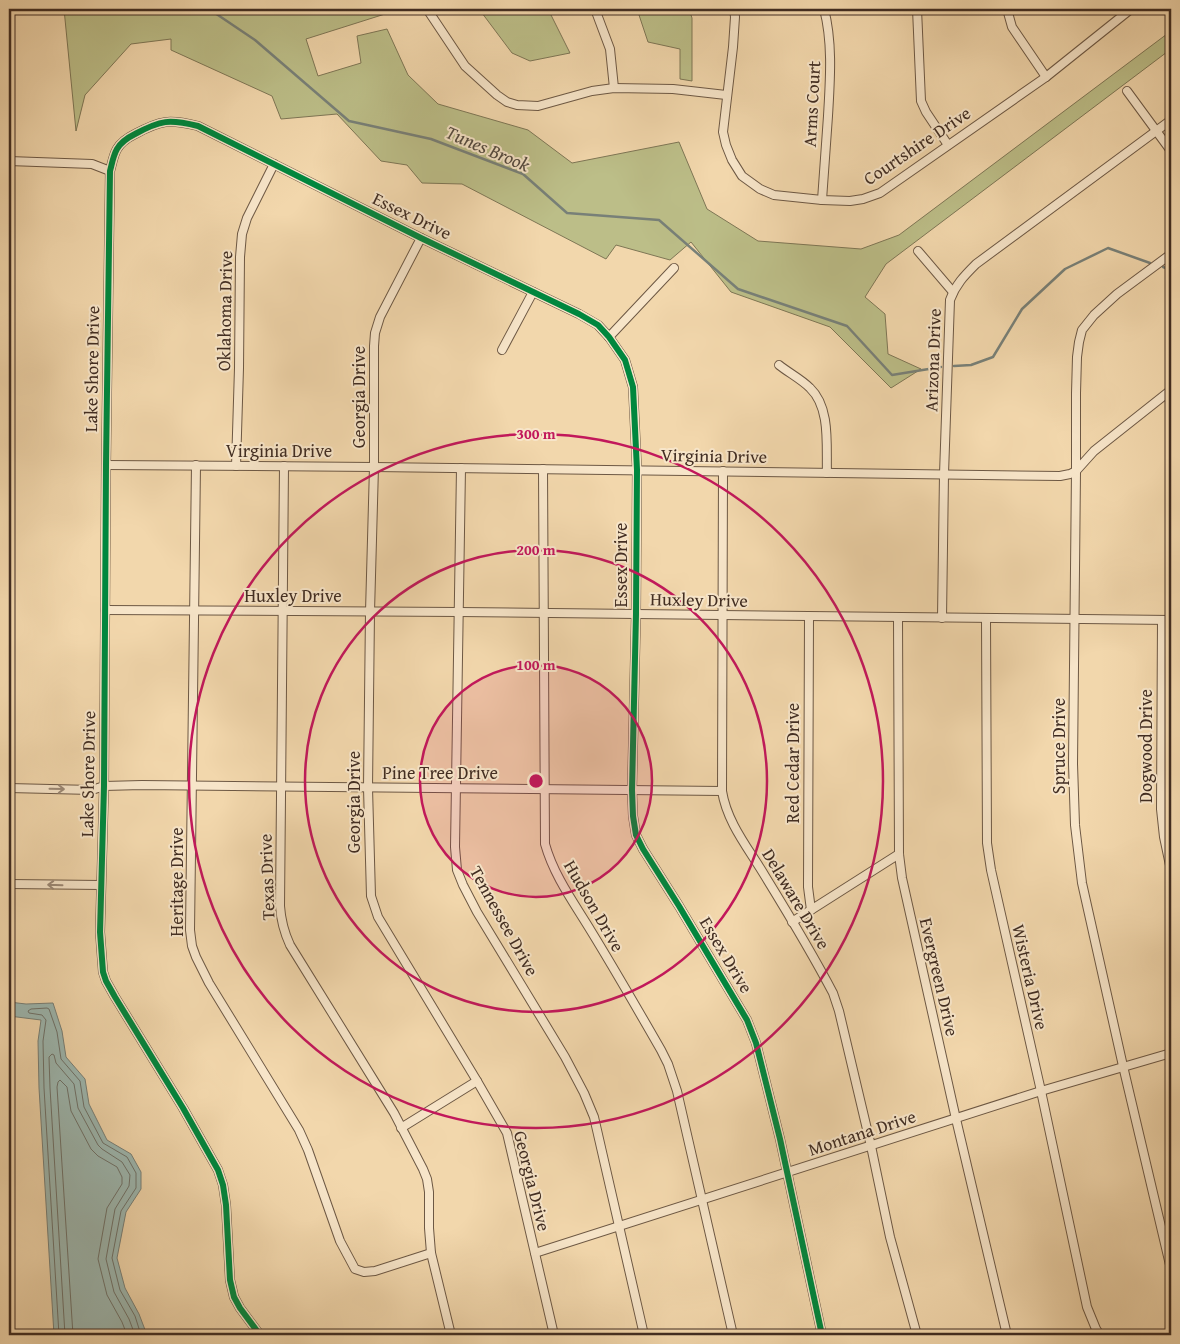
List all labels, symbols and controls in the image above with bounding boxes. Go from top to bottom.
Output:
street label: Arms Court [796,59,827,148]
street label: Courtshire Drive [857,100,976,192]
water label: Tunes Brook [441,118,535,178]
street label: Essex Drive [368,185,456,246]
street label: Oklahoma Drive [210,251,239,371]
street label: Lake Shore Drive [77,306,106,432]
street label: Arizona Drive [917,308,948,412]
street label: Georgia Drive [345,346,372,448]
text: 300 m [516,423,556,444]
street label: Virginia Drive [226,437,332,464]
street label: Virginia Drive [661,441,767,470]
street label: Essex Drive [607,522,634,608]
text: 200 m [516,539,556,560]
street label: Huxley Drive [244,582,342,609]
street label: Huxley Drive [650,585,748,614]
text: 100 m [516,654,556,675]
street label: Dogwood Drive [1132,689,1159,803]
street label: Spruce Drive [1045,698,1072,794]
street label: Red Cedar Drive [779,703,806,823]
street label: Lake Shore Drive [73,711,102,837]
street label: Georgia Drive [340,751,367,853]
street label: Pine Tree Drive [382,759,498,786]
centre of rings [527,772,545,790]
one-way arrow [48,784,64,794]
street label: Heritage Drive [163,827,190,937]
street label: Texas Drive [251,833,282,921]
street label: Delaware Drive [756,843,837,954]
street label: Hudson Drive [557,855,632,957]
street label: Tennessee Drive [463,861,546,981]
one-way arrow [47,880,64,890]
street label: Essex Drive [693,911,760,998]
street label: Evergreen Drive [913,915,966,1039]
street label: Wisteria Drive [1005,921,1056,1032]
street label: Montana Drive [804,1102,919,1163]
street label: Georgia Drive [507,1128,558,1234]

